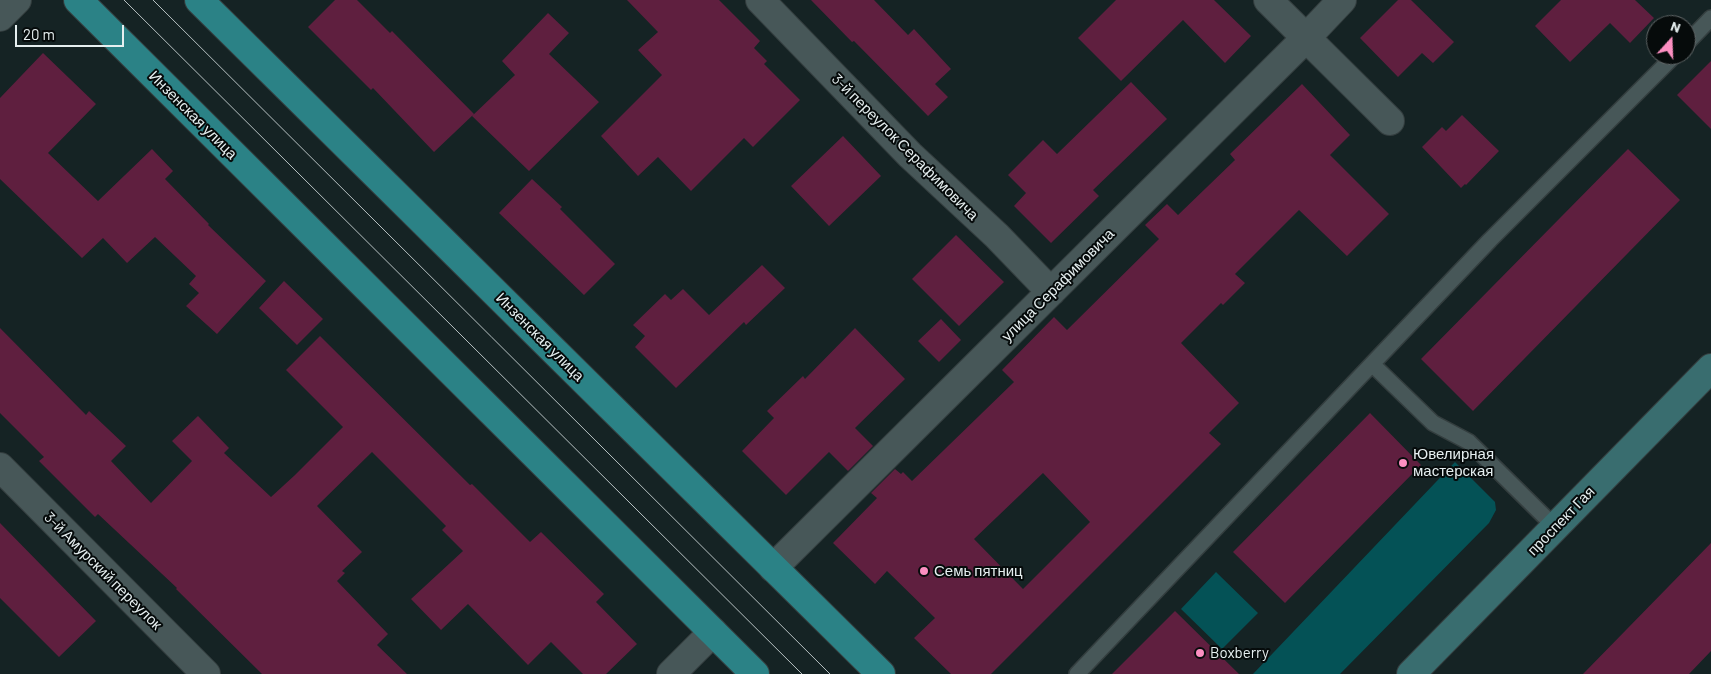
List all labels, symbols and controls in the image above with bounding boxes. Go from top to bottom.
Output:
scale bar [18,15,126,47]
north arrow [1646,15,1696,65]
text: N [1669,17,1683,36]
text: 20 m [23,25,55,43]
street label: Инзенская улица [145,67,241,163]
street label: 3-й переулок Серафимовича [828,70,982,224]
street label: улица Серафимовича [998,225,1118,345]
street label: Инзенская улица [492,289,588,385]
place label: Ювелирная мастерская [1413,445,1494,480]
marker: Ювелирная мастерская [1397,457,1409,469]
street label: проспект Гая [1524,483,1598,559]
street label: 3-й Амурский переулок [40,508,166,634]
place label: Семь пятниц [934,562,1023,580]
marker: Семь пятниц [918,565,930,577]
place label: Boxberry [1210,644,1269,662]
marker: Boxberry [1194,647,1206,659]

